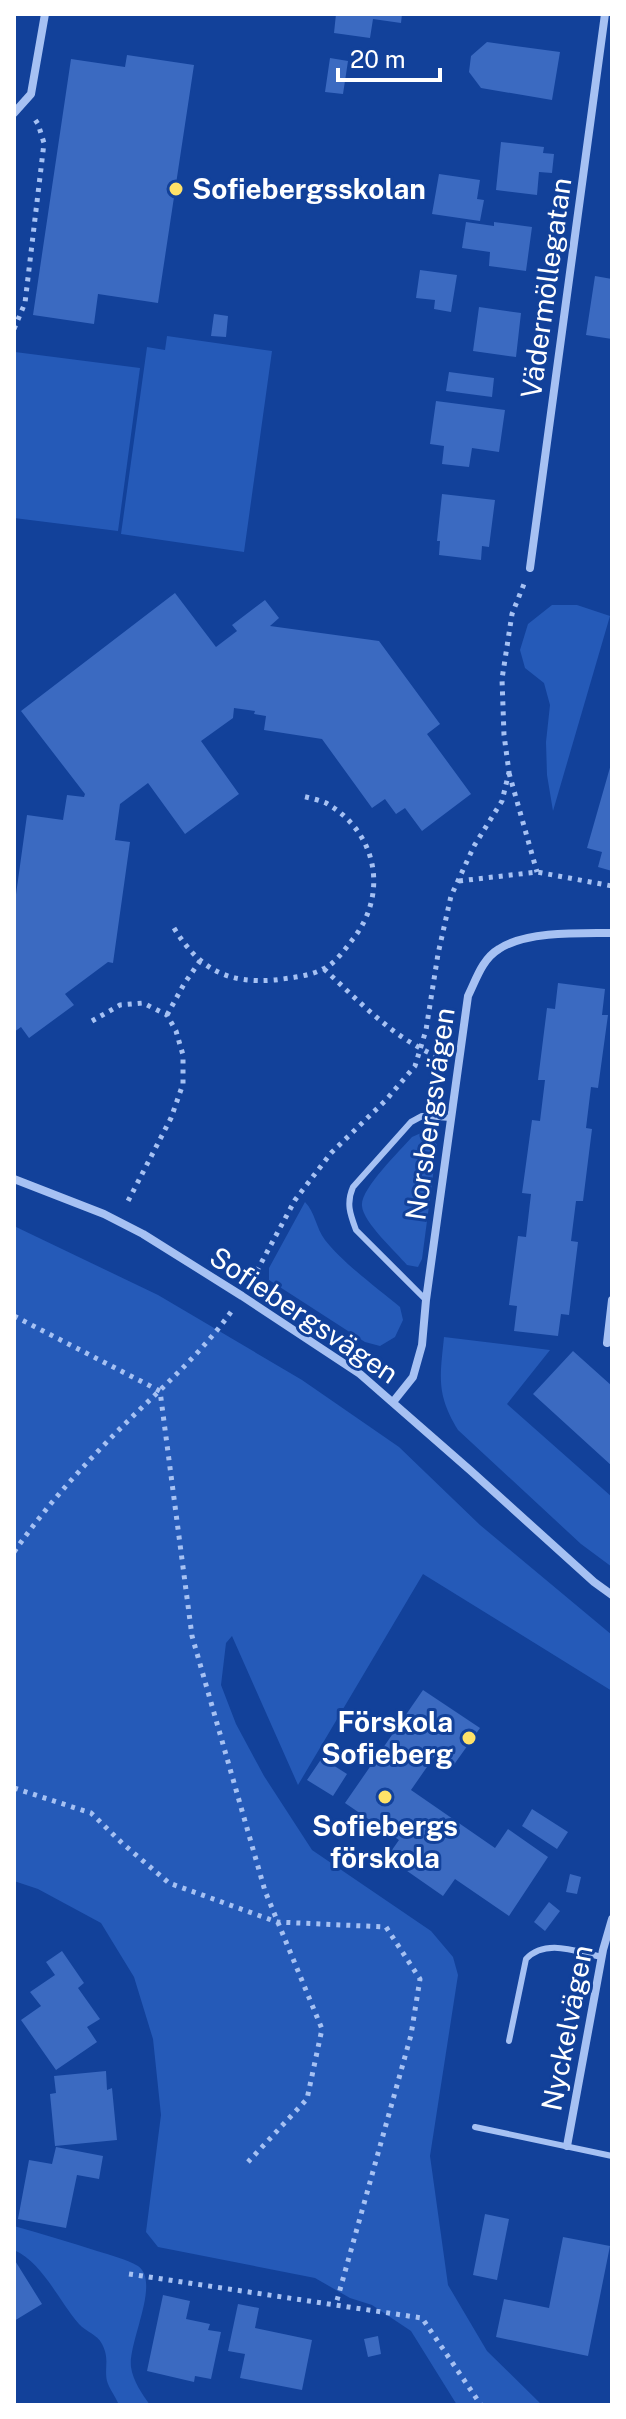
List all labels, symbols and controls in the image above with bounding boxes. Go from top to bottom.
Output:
scale bar [338,32,440,82]
text: 20 m [350,45,406,73]
place label: Sofiebergsskolan [192,172,426,205]
street label: Vädermöllegatan [514,175,577,400]
marker: Sofiebergsskolan [167,180,185,198]
street label: Norsbergsvägen [398,1006,461,1222]
street label: Sofiebergsvägen [204,1239,405,1390]
place label: Förskola Sofieberg [321,1705,453,1770]
marker: Förskola Sofieberg [460,1729,478,1747]
marker: Sofiebergs förskola [376,1788,394,1806]
place label: Sofiebergs förskola [312,1809,458,1874]
street label: Nyckelvägen [534,1942,599,2113]

